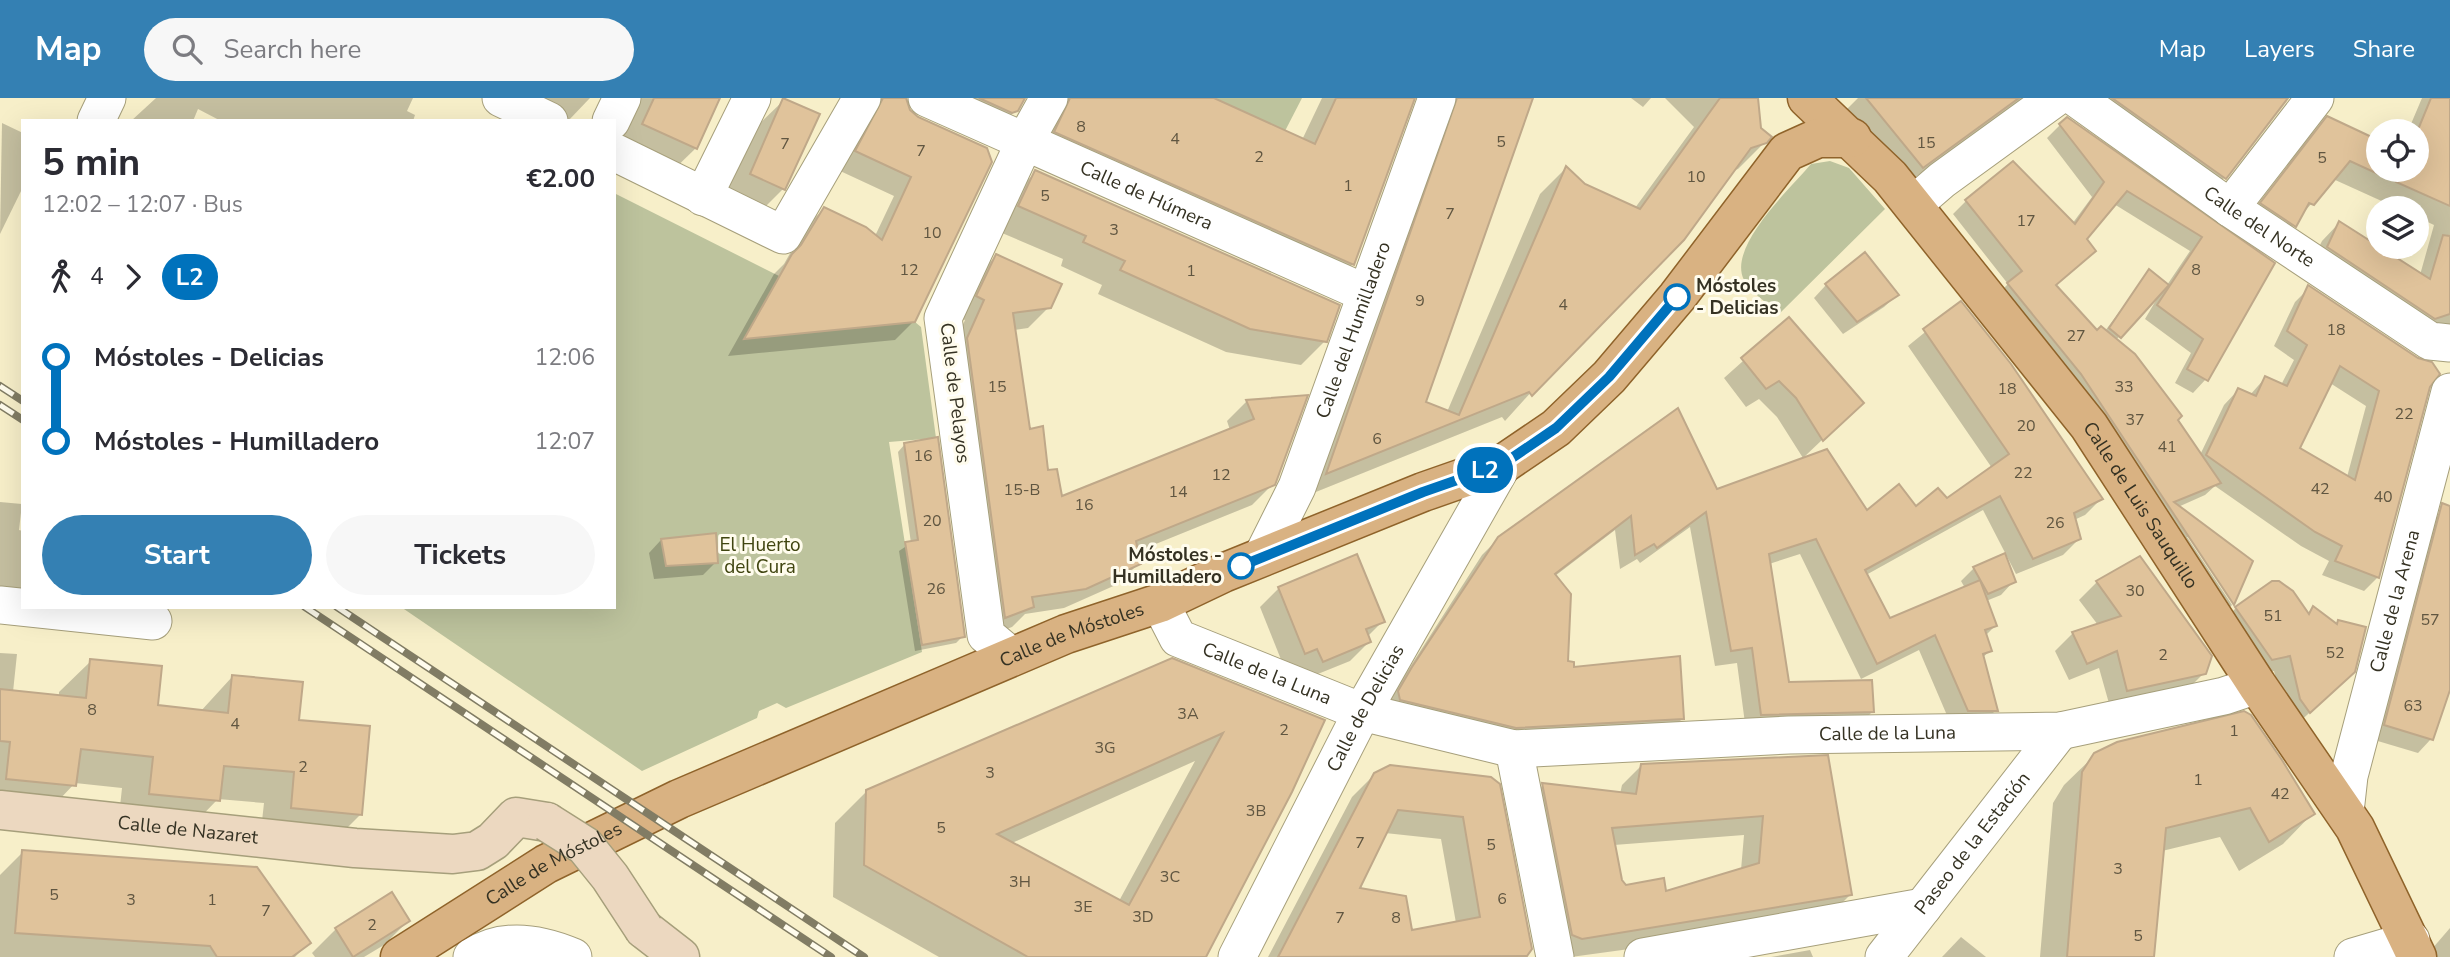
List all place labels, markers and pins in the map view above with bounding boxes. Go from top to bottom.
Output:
place label: Móstoles - Delicias [1696,273,1779,321]
marker: Móstoles - Delicias [1664,284,1690,310]
place label: Móstoles - Humilladero [1112,542,1222,590]
marker: Móstoles - Humilladero [1228,553,1254,579]

